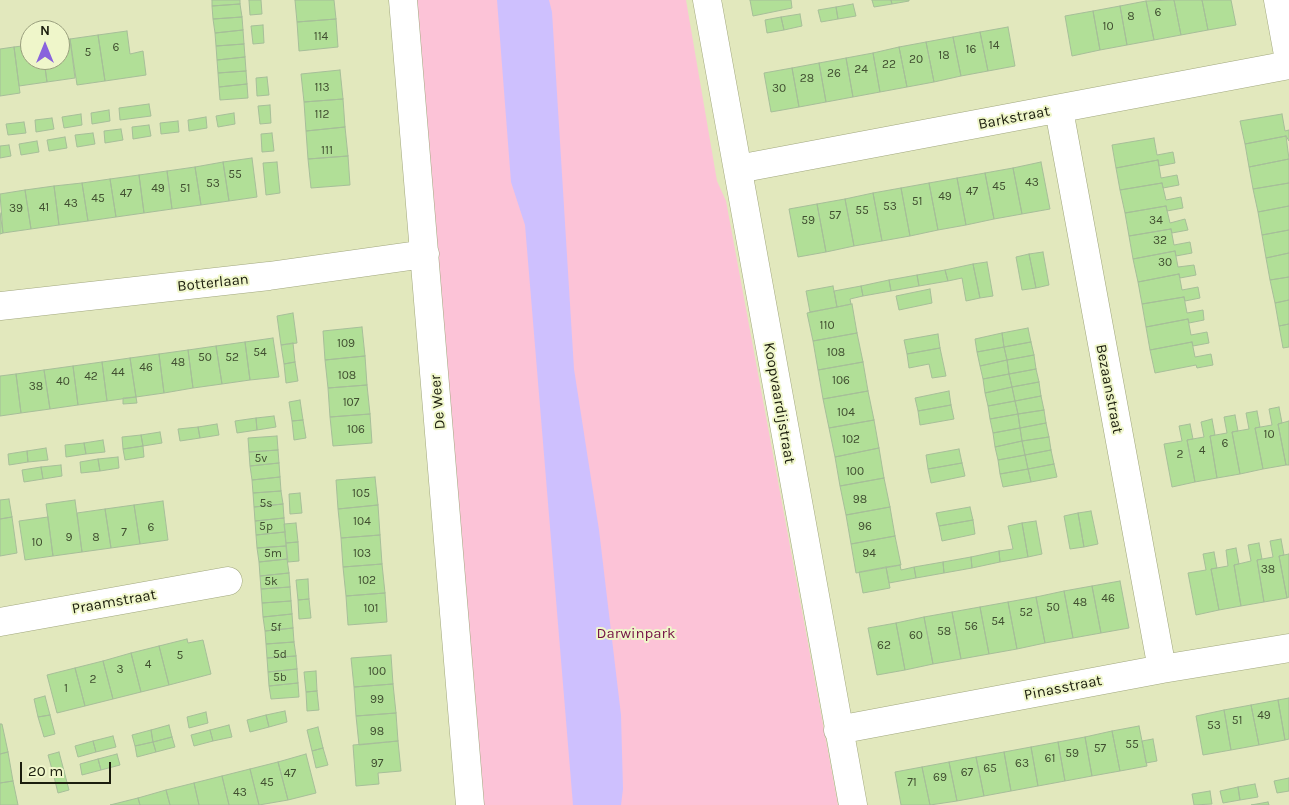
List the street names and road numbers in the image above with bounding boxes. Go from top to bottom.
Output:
street label: Barkstraat [977,102,1051,134]
street label: Botterlaan [176,270,250,296]
street label: Koopvaardijstraat [759,341,799,465]
street label: Bezaanstraat [1092,343,1126,435]
street label: De Weer [427,374,449,430]
street label: Praamstraat [70,586,158,618]
street label: Pinasstraat [1022,672,1104,704]

